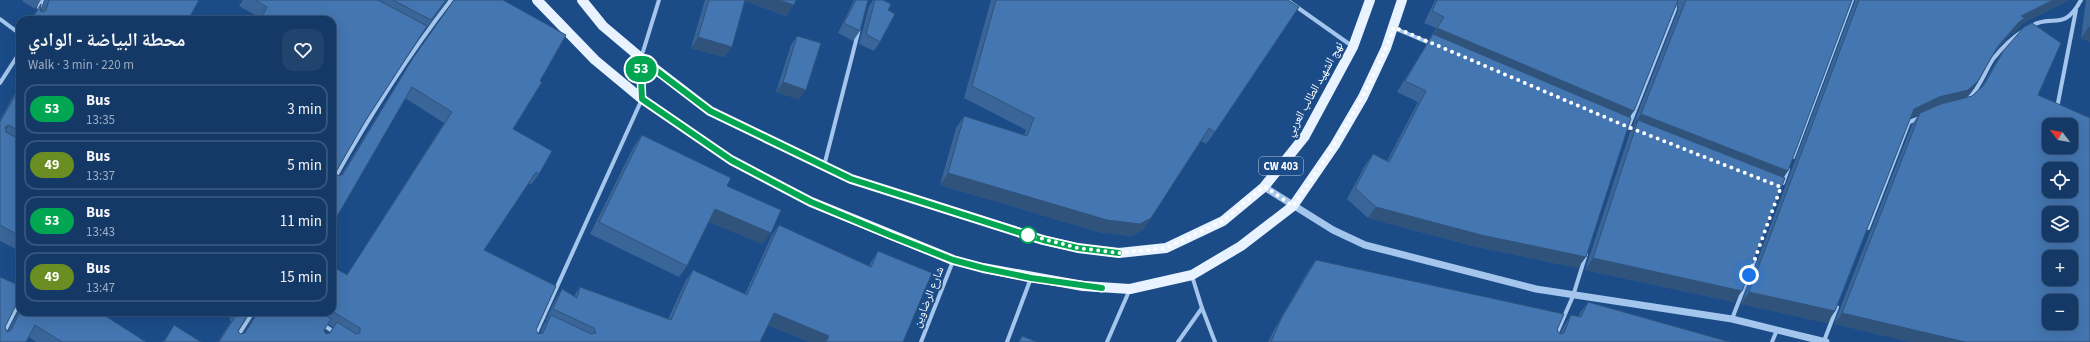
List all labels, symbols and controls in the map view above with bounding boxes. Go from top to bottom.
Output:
text: محطة البياضة - الوادي [28,27,185,54]
button: heart [282,29,324,71]
street label: نهج الشهيد الطالب العربي [1281,39,1349,140]
text: Walk · 3 min · 220 m [28,56,134,74]
line badge: 53 [623,56,659,82]
text: 53 [634,59,648,79]
text: Bus [86,90,110,111]
text: 53 [45,99,59,119]
text: 3 min [287,99,322,120]
text: 13:35 [86,111,115,129]
north arrow [2042,118,2078,154]
map controls [2042,118,2078,330]
text: Bus [86,146,110,167]
text: 49 [45,155,59,175]
text: 5 min [287,155,322,176]
road number: CW 403 [1259,157,1303,175]
button: locate [2042,162,2078,198]
text: 13:37 [86,167,115,185]
text: Bus [86,202,110,223]
button: layers [2042,206,2078,242]
text: 53 [45,211,59,231]
text: 11 min [280,211,322,232]
text: 13:43 [86,223,115,241]
unlabelled marker [1019,226,1037,244]
button: + [2042,250,2078,286]
text: Bus [86,258,110,279]
street label: شارع الرضاوين [908,264,948,330]
your location [1739,265,1759,285]
text: 49 [45,267,59,287]
text: 15 min [280,267,322,288]
text: 13:47 [86,279,115,297]
button: − [2042,294,2078,330]

